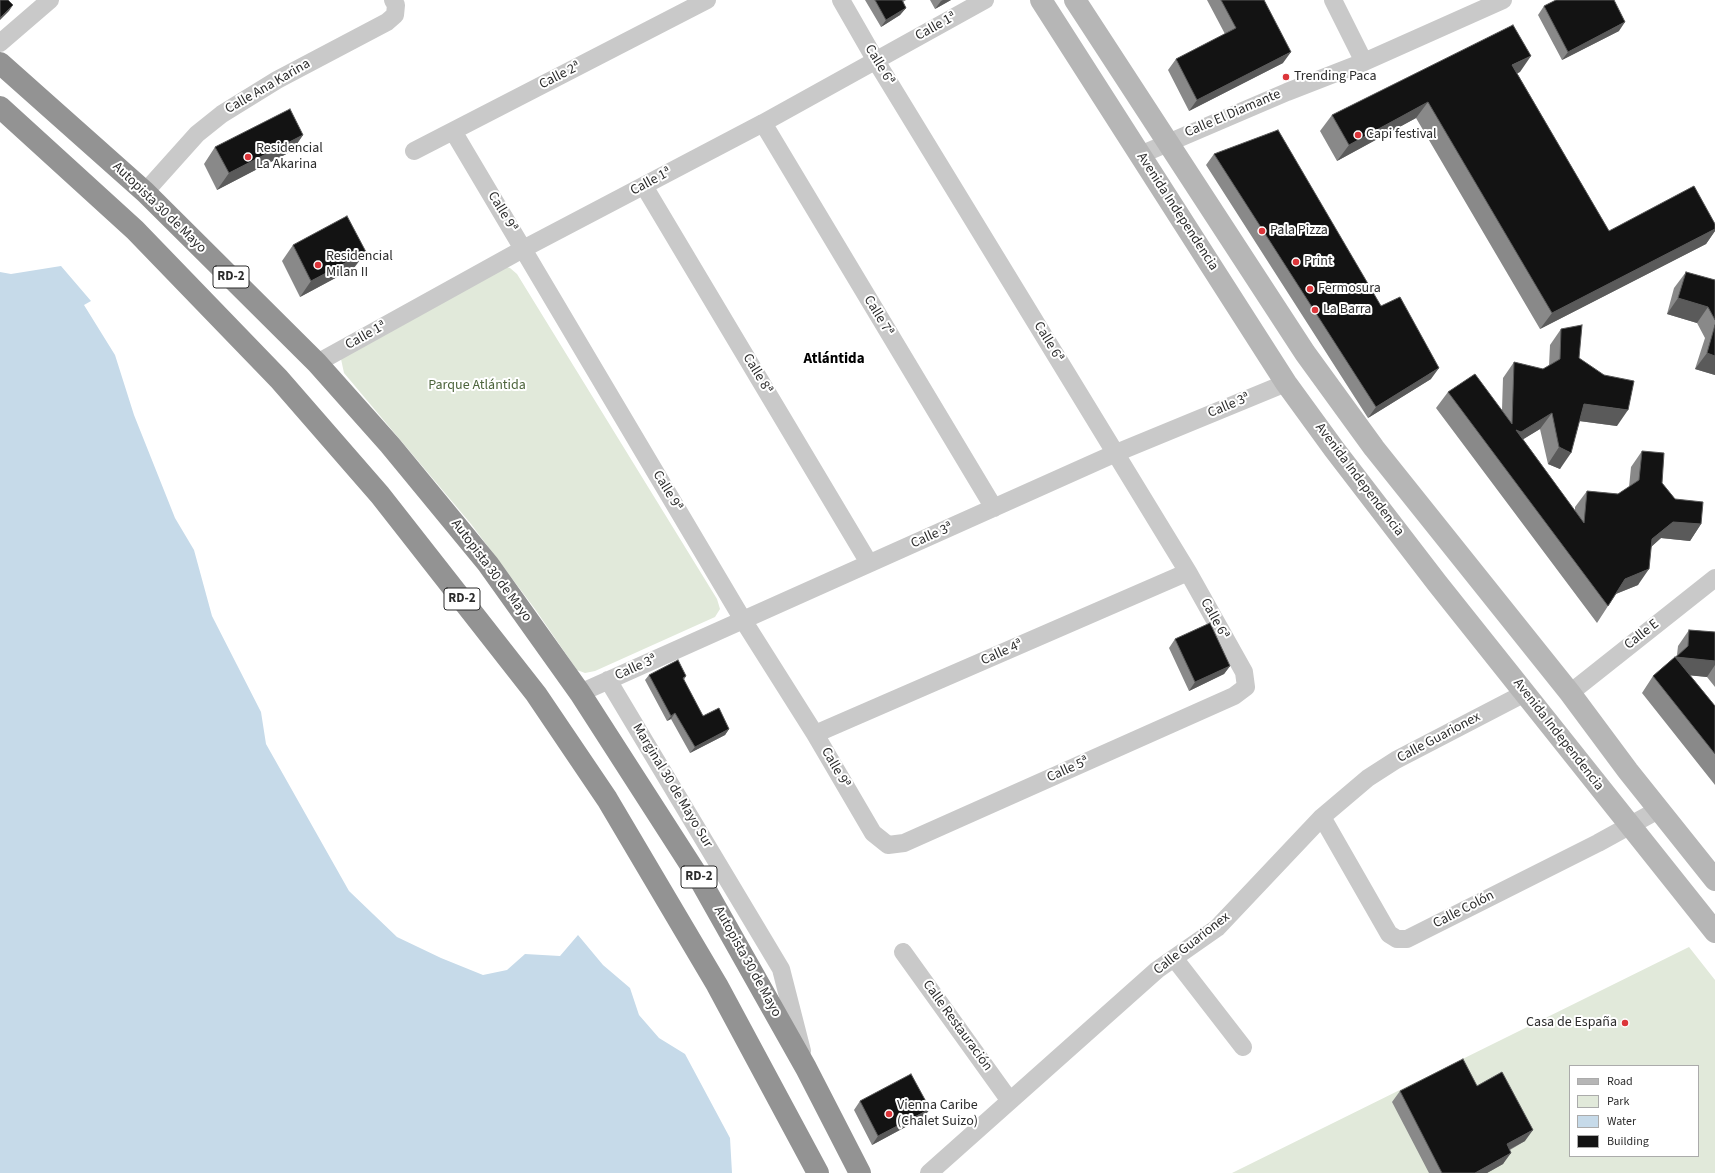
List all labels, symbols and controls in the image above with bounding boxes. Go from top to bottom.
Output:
street label: Calle 1ª [913,9,959,45]
street label: Calle 6ª [861,42,897,88]
street label: Calle Ana Karina [223,56,313,118]
street label: Calle 2ª [537,59,583,93]
place label: Trending Paca [1294,69,1377,85]
marker: Trending Paca [1281,72,1291,82]
street label: Calle El Diamante [1182,86,1284,142]
place label: Capi festival [1366,127,1437,143]
marker: Capi festival [1353,130,1363,140]
place label: Residencial La Akarina [256,141,323,174]
street label: Avenida Independencia [1133,150,1221,274]
marker: Residencial La Akarina [243,152,253,162]
street label: Autopista 30 de Mayo [109,159,209,257]
street label: Calle 1ª [628,164,674,200]
street label: Calle 9ª [484,189,520,235]
place label: Pala Pizza [1270,223,1328,239]
marker: Pala Pizza [1257,226,1267,236]
place label: Residencial Milan II [326,249,393,282]
place label: Print [1304,254,1333,270]
marker: Print [1291,257,1301,267]
marker: Residencial Milan II [313,260,323,270]
road number: RD-2 [213,266,249,288]
place label: Fermosura [1318,281,1381,297]
marker: Fermosura [1305,284,1315,294]
street label: Calle 7ª [860,293,896,339]
place label: La Barra [1323,302,1371,318]
marker: La Barra [1310,305,1320,315]
street label: Calle 1ª [343,318,389,354]
street label: Calle 6ª [1030,319,1066,365]
street label: Calle 8ª [739,351,775,397]
district label: Atlántida [803,351,865,369]
park label: Parque Atlántida [428,378,526,394]
street label: Calle 3ª [1206,390,1252,422]
street label: Avenida Independencia [1311,420,1407,540]
street label: Calle 9ª [649,468,685,514]
street label: Autopista 30 de Mayo [447,516,535,626]
street label: Calle 3ª [909,519,955,553]
road number: RD-2 [444,588,480,610]
street label: Calle 6ª [1196,596,1232,642]
street label: Calle E [1621,616,1663,654]
street label: Calle 4ª [979,636,1025,670]
street label: Calle 3ª [613,651,659,685]
street label: Avenida Independencia [1509,676,1607,794]
street label: Calle Guarionex [1394,709,1484,767]
street label: Marginal 30 de Mayo Sur [628,721,716,851]
street label: Calle 9ª [817,745,853,791]
street label: Calle 5ª [1045,753,1091,787]
road number: RD-2 [681,866,717,888]
street label: Calle Colón [1431,887,1497,933]
street label: Autopista 30 de Mayo [710,904,784,1020]
street label: Calle Guarionex [1151,909,1233,979]
street label: Calle Restauración [918,977,996,1075]
place label: Casa de España [1526,1015,1617,1031]
marker: Casa de España [1620,1018,1630,1028]
legend [1569,1065,1699,1157]
text: Road [1607,1073,1633,1090]
text: Park [1607,1093,1629,1110]
place label: Vienna Caribe (Chalet Suizo) [897,1098,978,1130]
marker: Vienna Caribe (Chalet Suizo) [884,1109,894,1119]
text: Water [1607,1113,1636,1130]
text: Building [1607,1133,1649,1150]

